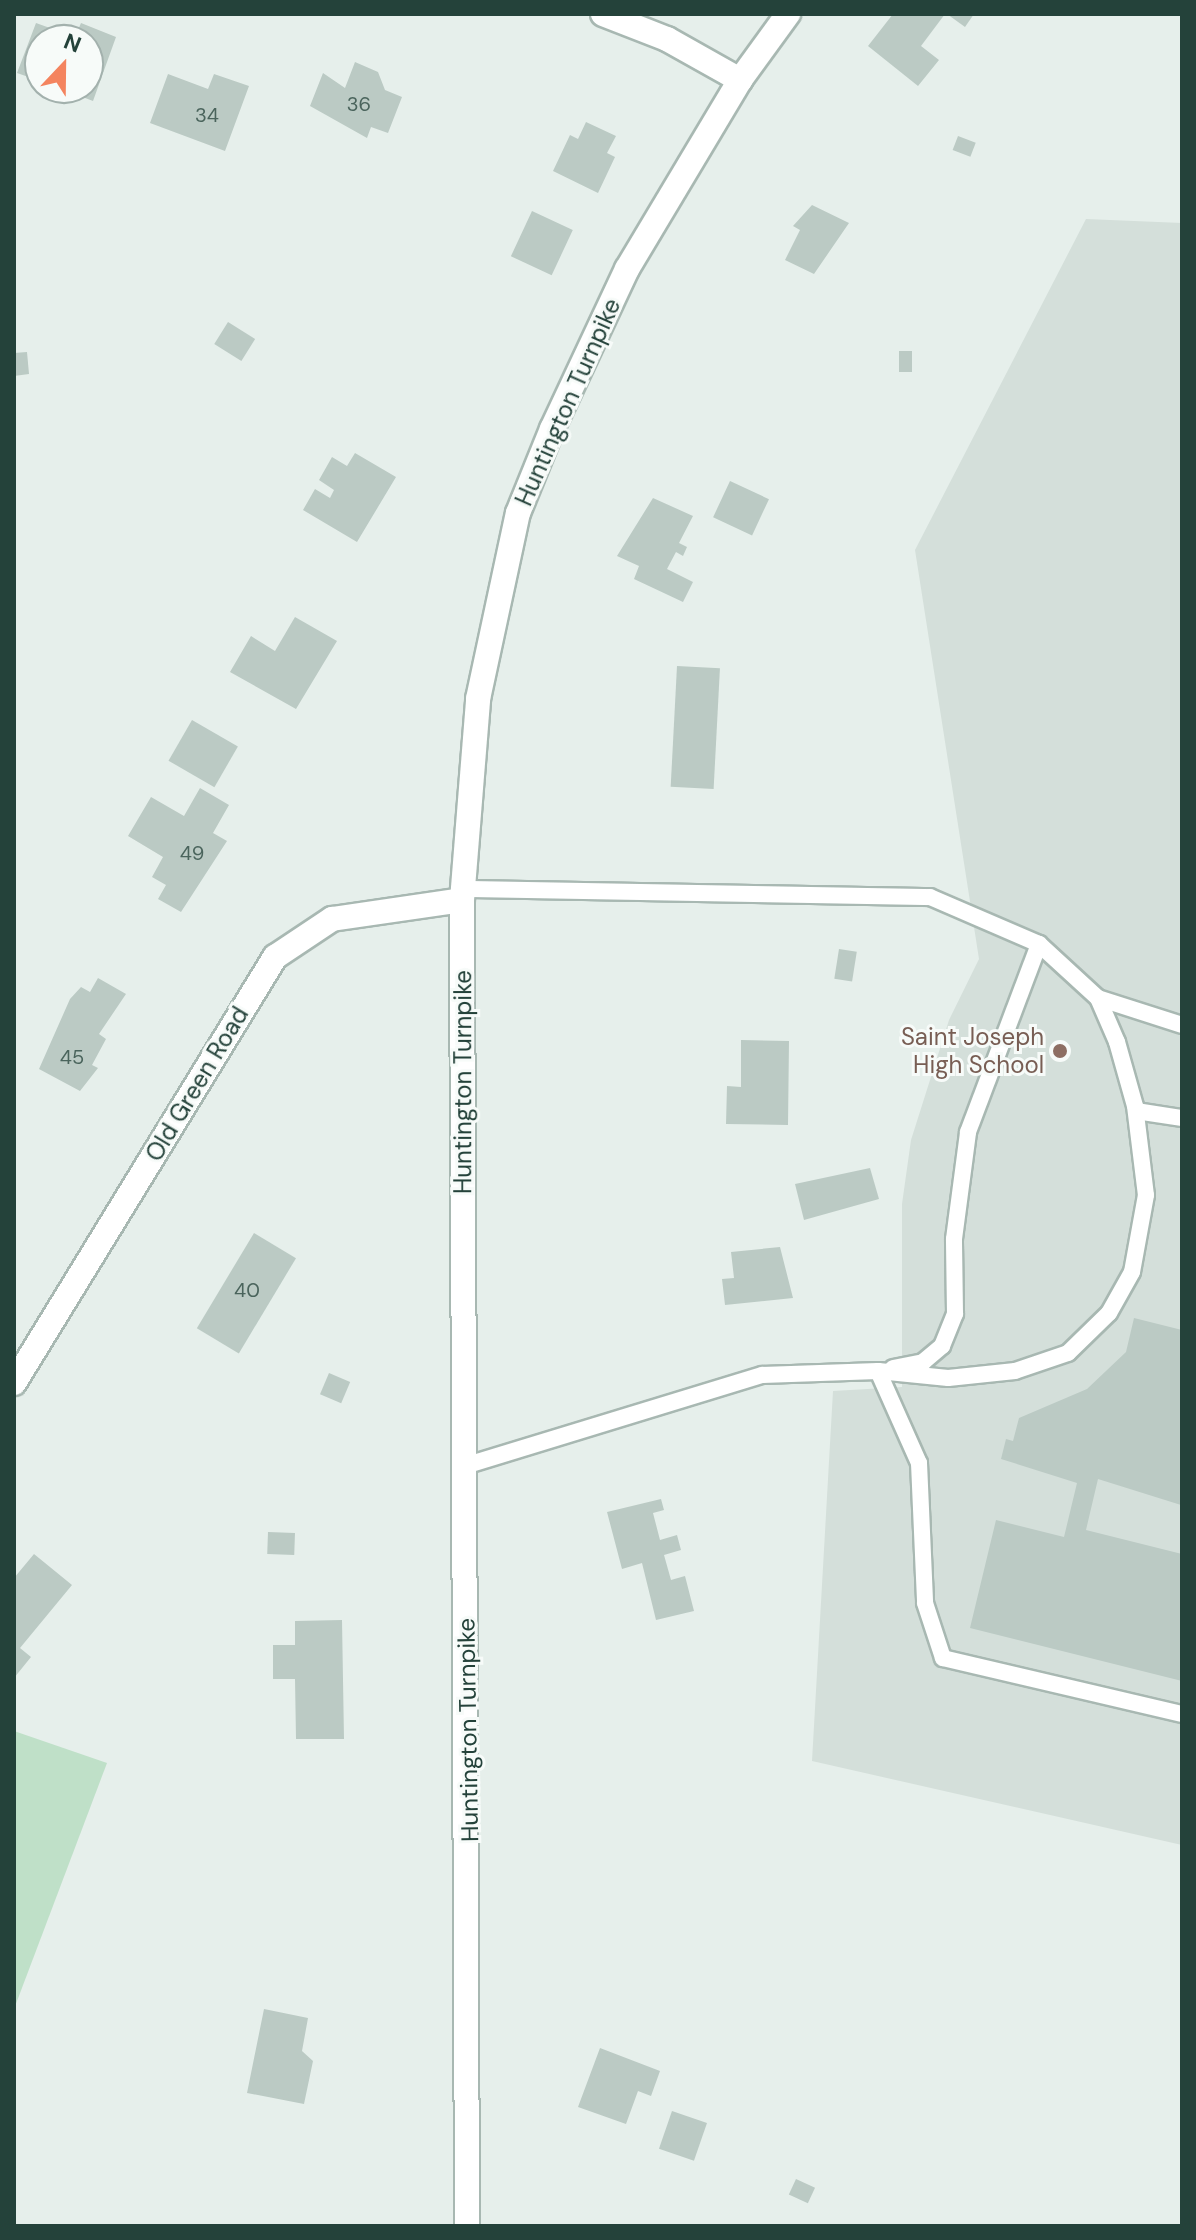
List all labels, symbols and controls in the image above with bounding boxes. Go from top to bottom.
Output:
north arrow [24,24,104,104]
text: N [60,27,85,60]
house number: 36 [347,92,371,116]
house number: 34 [195,103,219,127]
street label: Huntington Turnpike [509,294,627,510]
house number: 49 [180,841,204,865]
street label: Huntington Turnpike [449,970,477,1194]
street label: Old Green Road [140,1001,254,1167]
place label: Saint Joseph High School [901,1023,1044,1079]
marker: Saint Joseph High School [1051,1042,1069,1060]
house number: 45 [60,1045,84,1069]
house number: 40 [234,1278,260,1302]
street label: Huntington Turnpike [452,1618,484,1842]

